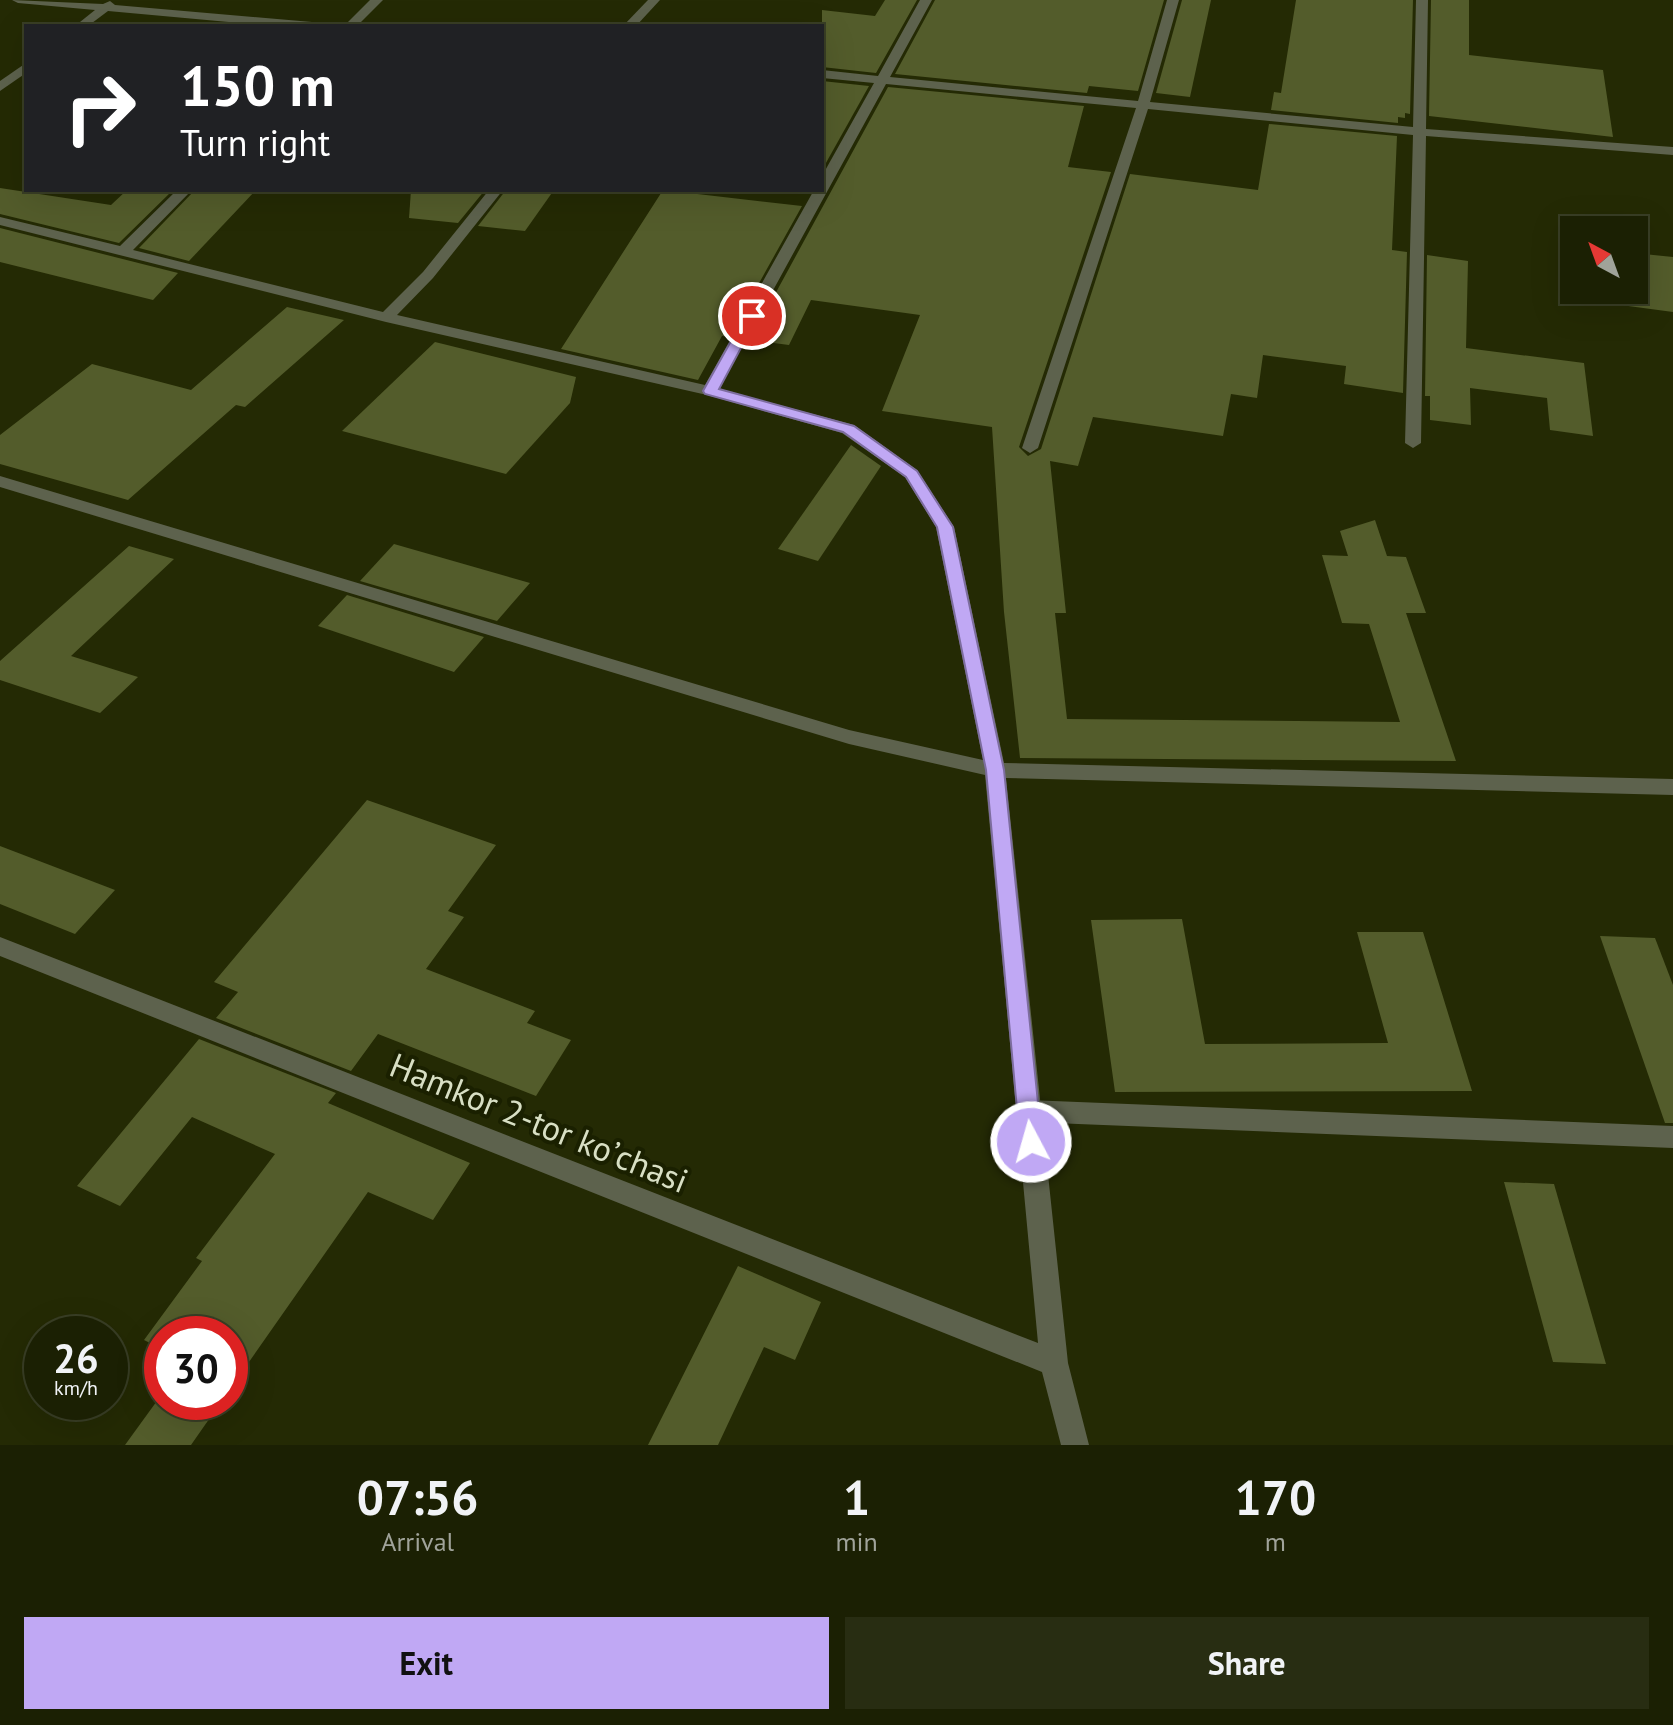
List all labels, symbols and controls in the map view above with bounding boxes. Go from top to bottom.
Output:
text: 150 m [180,49,335,121]
icon: right [48,56,152,160]
text: Turn right [180,119,330,166]
north arrow [1560,216,1648,304]
map controls [1560,216,1648,304]
pin [718,282,786,350]
icon: arrive [730,294,774,338]
street label: Hamkor 2-tor koʼchasi [384,1042,695,1202]
position arrow [989,1100,1073,1184]
speed limit sign: 30 [144,1316,248,1420]
text: 26 [53,1332,99,1384]
text: km/h [54,1375,98,1401]
text: 07:56 [357,1466,479,1528]
text: 1 [843,1466,870,1528]
text: 170 [1235,1466,1316,1528]
text: Arrival [381,1525,454,1558]
text: min [835,1525,878,1558]
text: m [1265,1525,1286,1558]
button: Exit [24,1617,829,1709]
button: Share [845,1617,1649,1709]

